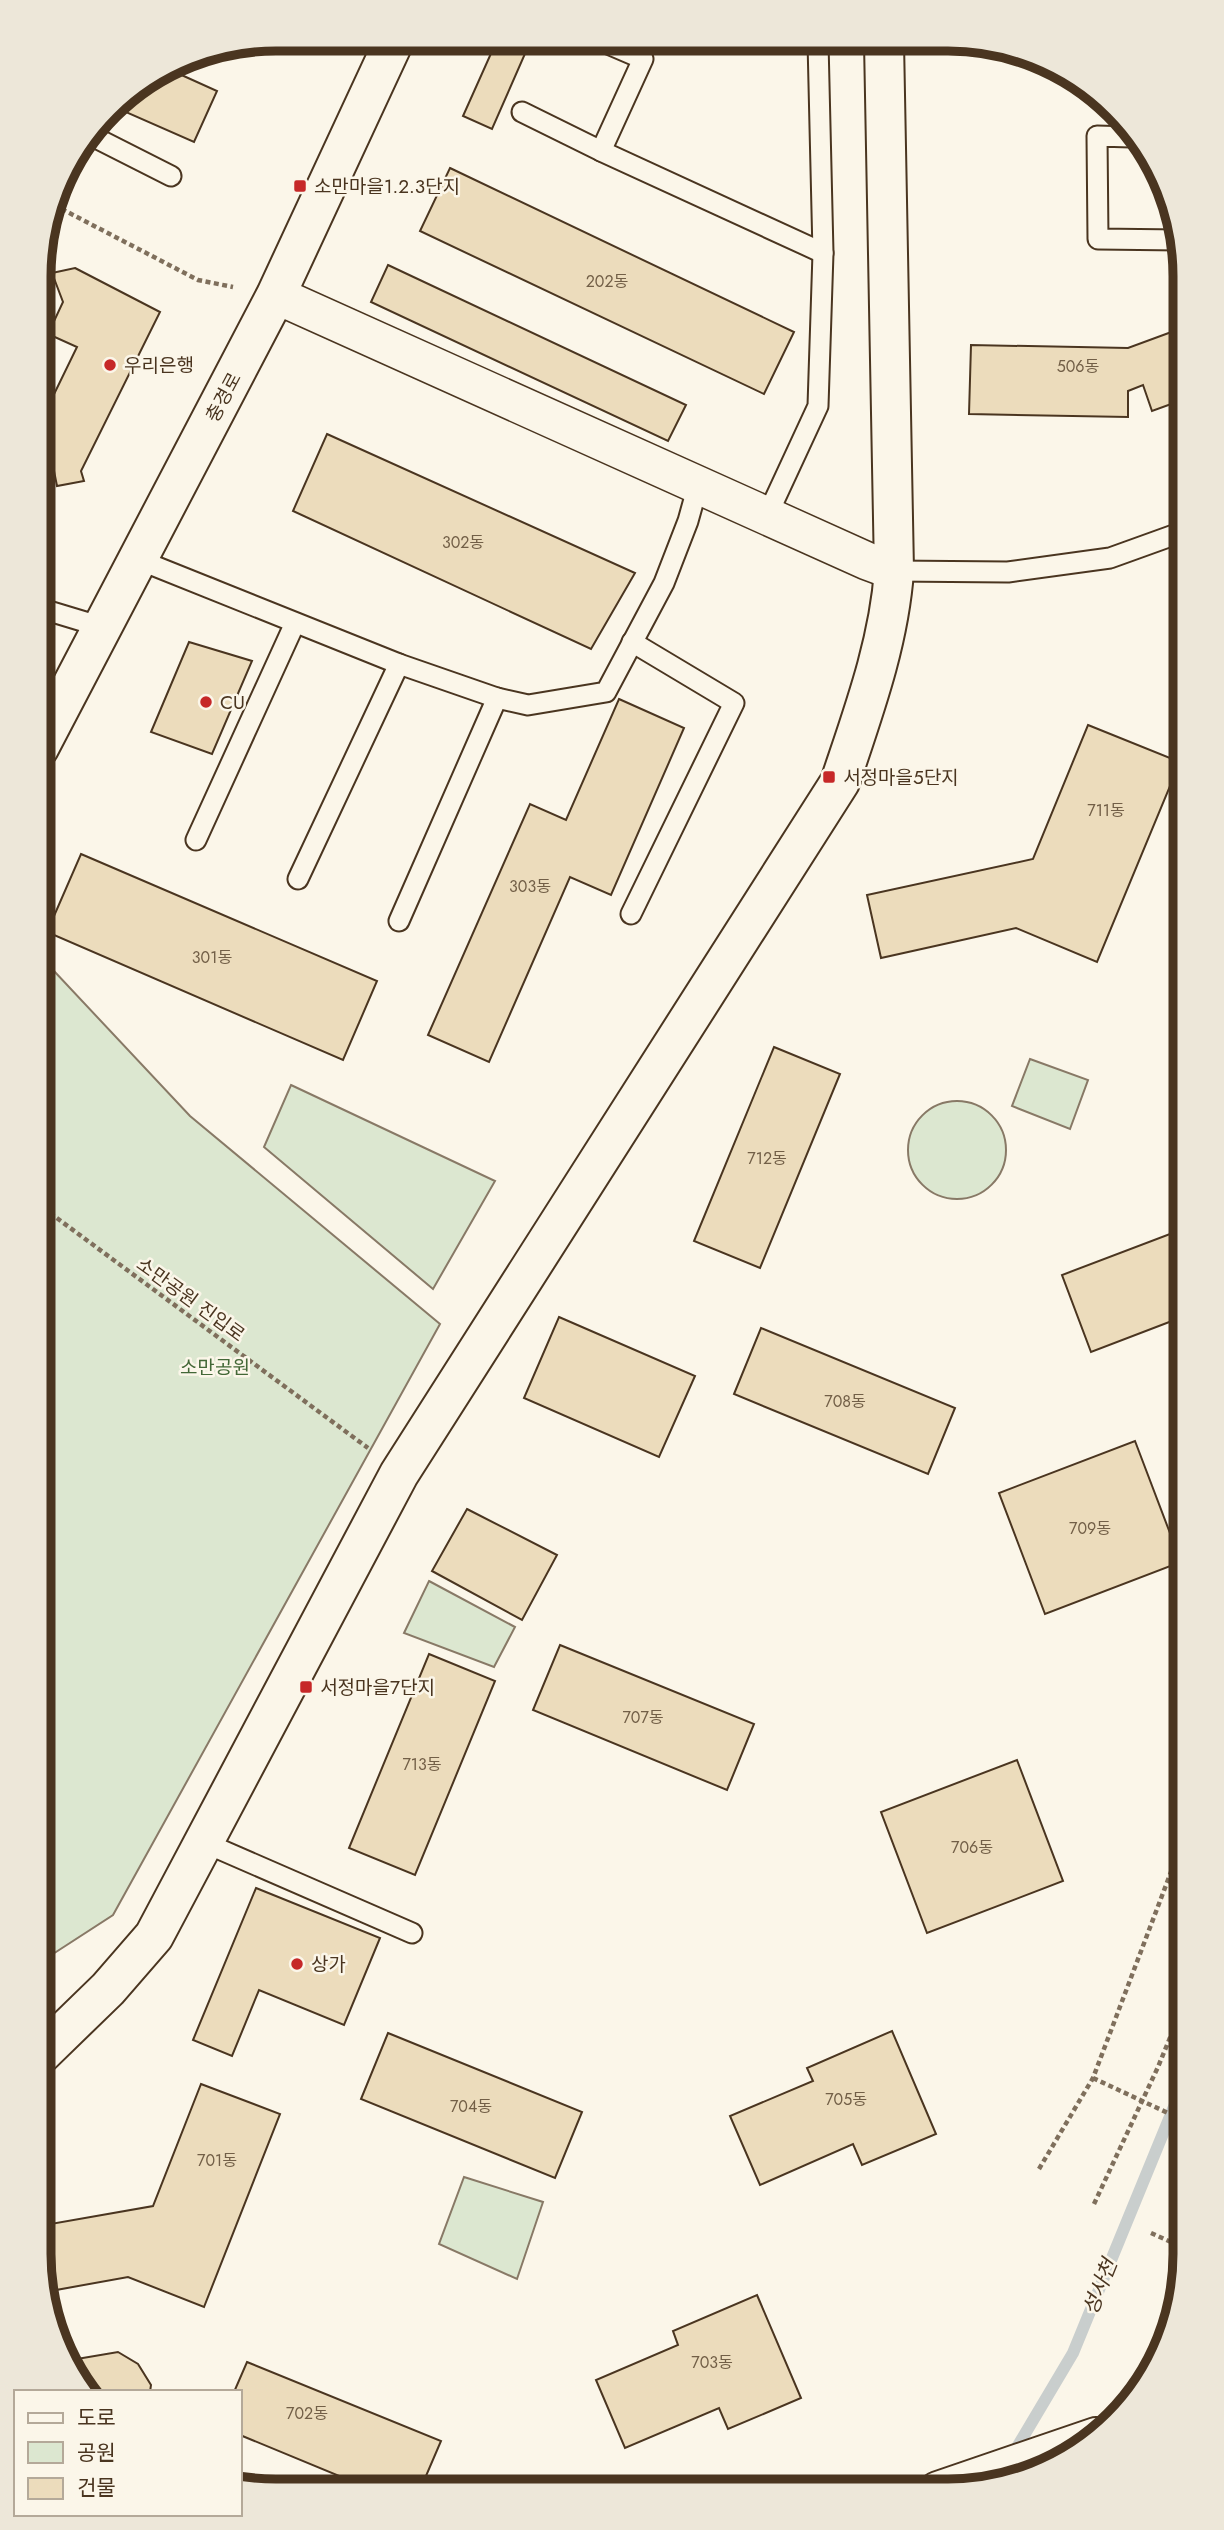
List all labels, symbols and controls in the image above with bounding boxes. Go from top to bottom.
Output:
place label: 소만마을1.2.3단지 [314,173,460,200]
marker: 소만마을1.2.3단지 [292,178,308,194]
house number: 202동 [586,270,629,293]
place label: 우리은행 [124,352,194,379]
house number: 506동 [1057,355,1100,378]
marker: 우리은행 [102,357,118,373]
street label: 충경로 [199,368,248,427]
house number: 302동 [442,531,484,554]
place label: CU [220,689,245,716]
marker: CU [198,694,214,710]
place label: 서정마을5단지 [843,764,959,791]
marker: 서정마을5단지 [821,769,837,785]
house number: 711동 [1087,799,1125,822]
house number: 303동 [509,875,551,898]
house number: 301동 [192,946,232,969]
house number: 712동 [747,1147,787,1170]
street label: 소만공원 진입로 [131,1251,250,1348]
park label: 소만공원 [180,1354,250,1381]
house number: 708동 [824,1390,866,1413]
house number: 709동 [1069,1517,1111,1540]
place label: 서정마을7단지 [320,1674,435,1701]
marker: 서정마을7단지 [298,1679,314,1695]
house number: 707동 [622,1706,664,1729]
house number: 713동 [402,1753,442,1776]
house number: 706동 [951,1836,993,1859]
place label: 상가 [311,1951,346,1978]
marker: 상가 [289,1956,305,1972]
house number: 705동 [825,2088,867,2111]
house number: 704동 [450,2095,492,2118]
house number: 701동 [197,2149,237,2172]
water label: 성사천 [1075,2252,1126,2319]
house number: 703동 [691,2351,733,2374]
legend [14,2390,242,2516]
house number: 702동 [286,2402,328,2425]
text: 도로 [77,2403,116,2433]
text: 공원 [77,2438,116,2468]
text: 건물 [77,2473,116,2503]

